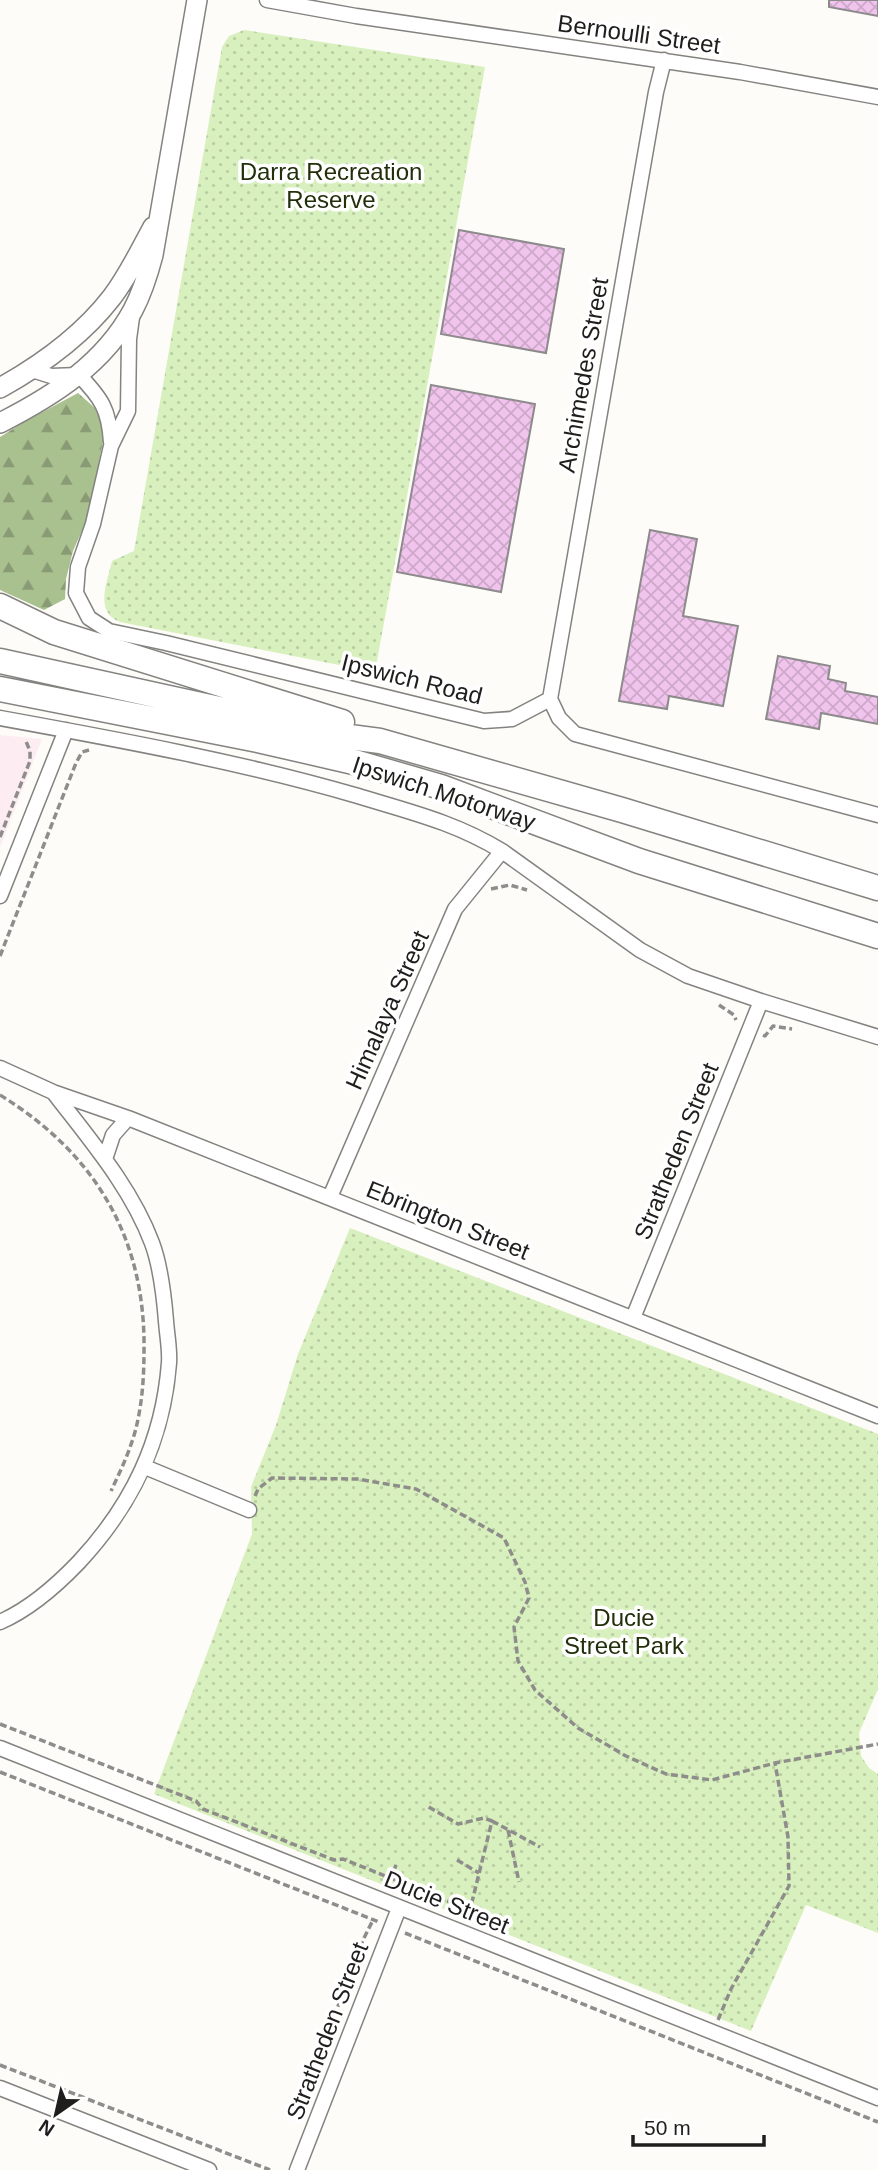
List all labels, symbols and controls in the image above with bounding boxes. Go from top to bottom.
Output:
street label: Bernoulli Street [556,9,722,59]
park label: Darra Recreation Reserve [240,158,422,213]
street label: Archimedes Street [553,275,613,475]
street label: Ipswich Road [339,648,485,710]
street label: Ipswich Motorway [349,751,539,835]
street label: Himalaya Street [340,926,434,1093]
street label: Stratheden Street [628,1058,724,1243]
street label: Ebrington Street [363,1175,534,1265]
park label: Ducie Street Park [564,1604,685,1659]
street label: Ducie Street [381,1865,514,1939]
street label: Stratheden Street [281,1938,373,2124]
north arrow [21,2079,91,2149]
scale bar [633,2104,764,2148]
text: N [35,2115,58,2140]
text: 50 m [644,2116,691,2139]

